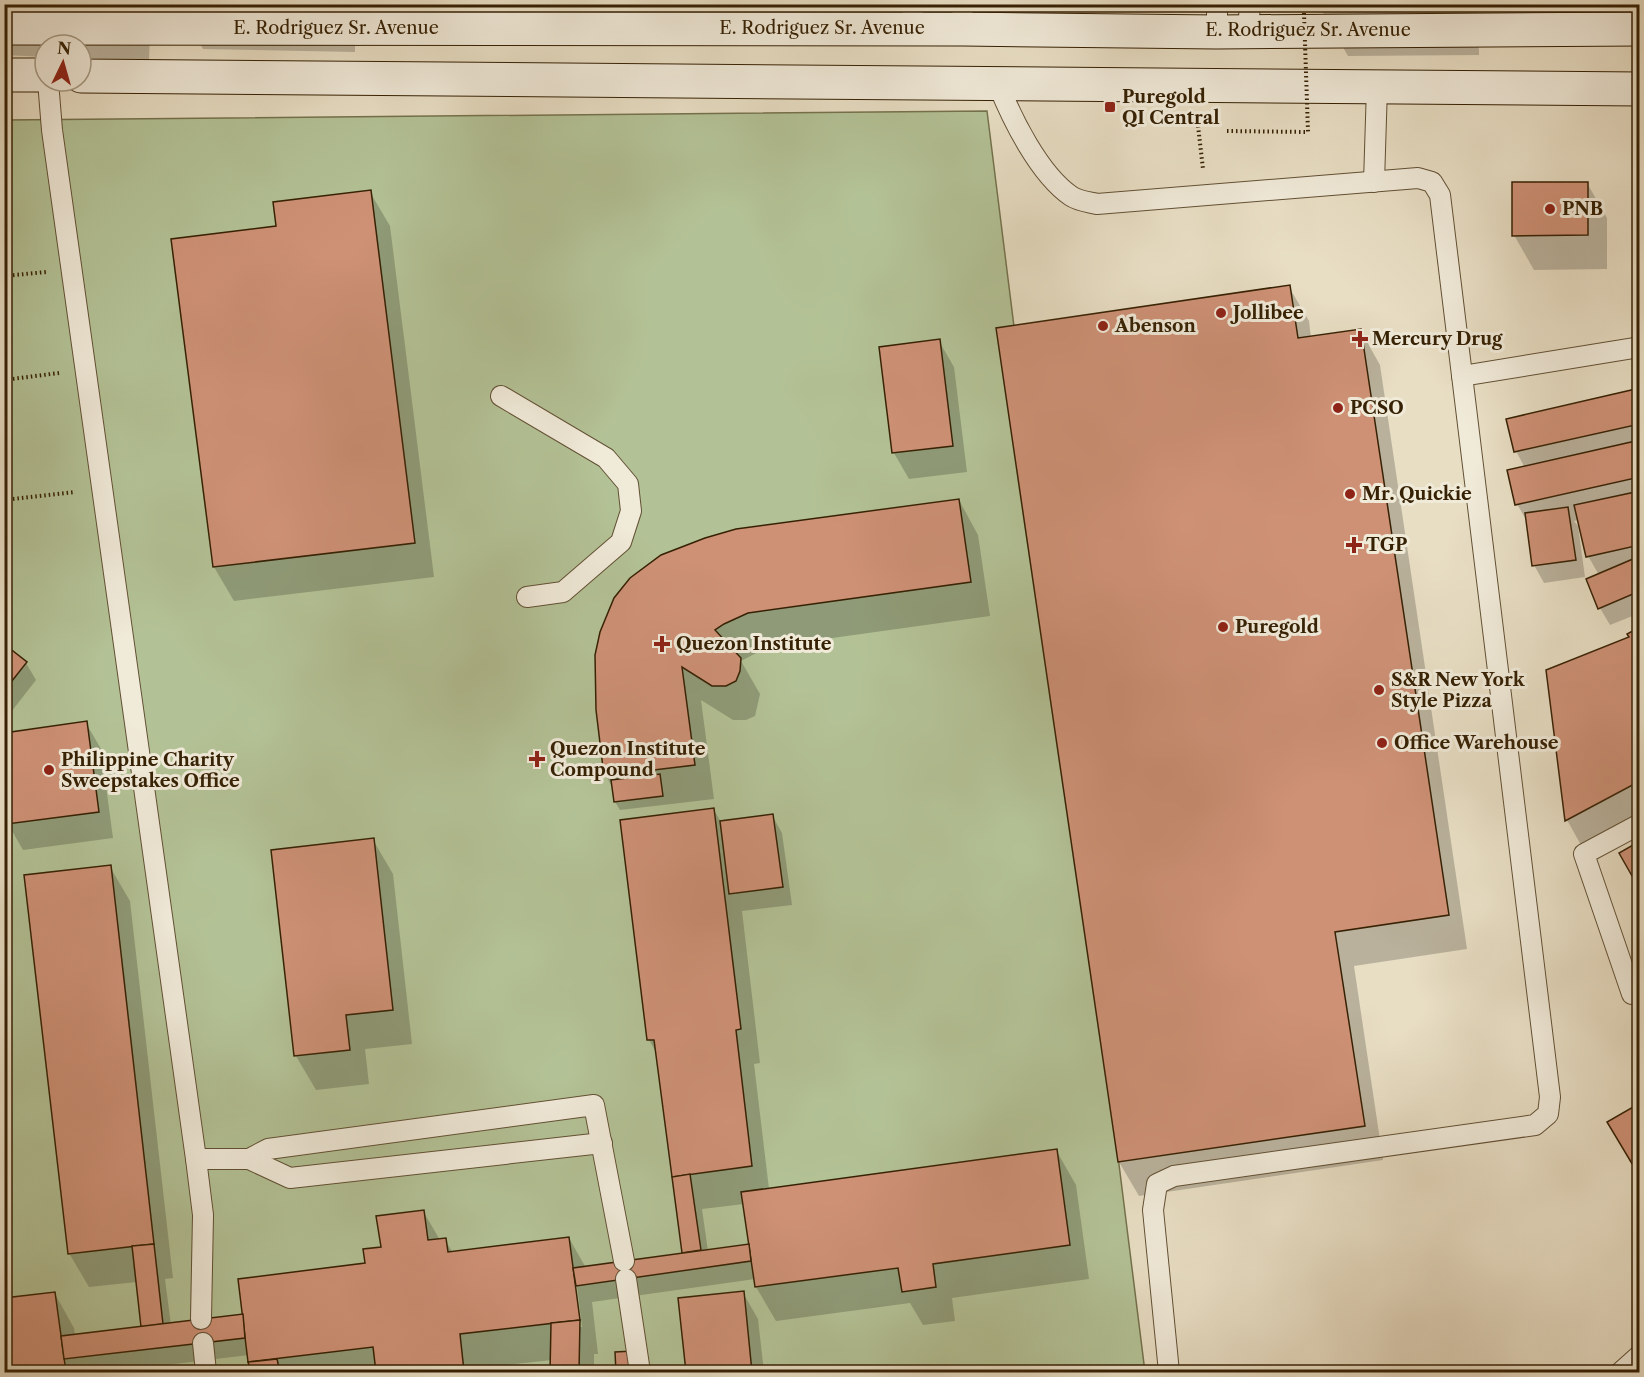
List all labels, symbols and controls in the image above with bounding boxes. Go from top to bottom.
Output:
street label: E. Rodriguez Sr. Avenue [233,17,439,39]
street label: E. Rodriguez Sr. Avenue [719,17,925,39]
street label: E. Rodriguez Sr. Avenue [1205,19,1411,41]
north arrow [33,33,93,93]
text: N [57,37,72,59]
place label: Puregold QI Central [1122,86,1220,129]
marker: Puregold QI Central [1103,100,1117,114]
place label: PNB [1562,198,1603,220]
marker: PNB [1543,202,1557,216]
place label: Jollibee [1230,302,1304,324]
marker: Jollibee [1214,306,1228,320]
place label: Abenson [1114,315,1197,337]
marker: Abenson [1096,319,1110,333]
place label: Mercury Drug [1372,328,1503,350]
marker: Mercury Drug [1353,332,1367,346]
place label: PCSO [1350,397,1404,419]
marker: PCSO [1331,401,1345,415]
place label: Mr. Quickie [1362,483,1472,505]
marker: Mr. Quickie [1343,487,1357,501]
place label: TGP [1366,534,1407,556]
marker: TGP [1347,538,1361,552]
place label: Puregold [1235,616,1319,638]
marker: Puregold [1216,620,1230,634]
place label: Quezon Institute [676,633,832,655]
marker: Quezon Institute [653,635,671,653]
place label: S&R New York Style Pizza [1391,669,1526,712]
marker: S&R New York Style Pizza [1372,683,1386,697]
place label: Office Warehouse [1394,732,1559,754]
marker: Office Warehouse [1375,736,1389,750]
place label: Quezon Institute Compound [550,738,706,781]
place label: Philippine Charity Sweepstakes Office [61,749,240,792]
marker: Quezon Institute Compound [528,750,546,768]
marker: Philippine Charity Sweepstakes Office [42,763,56,777]

